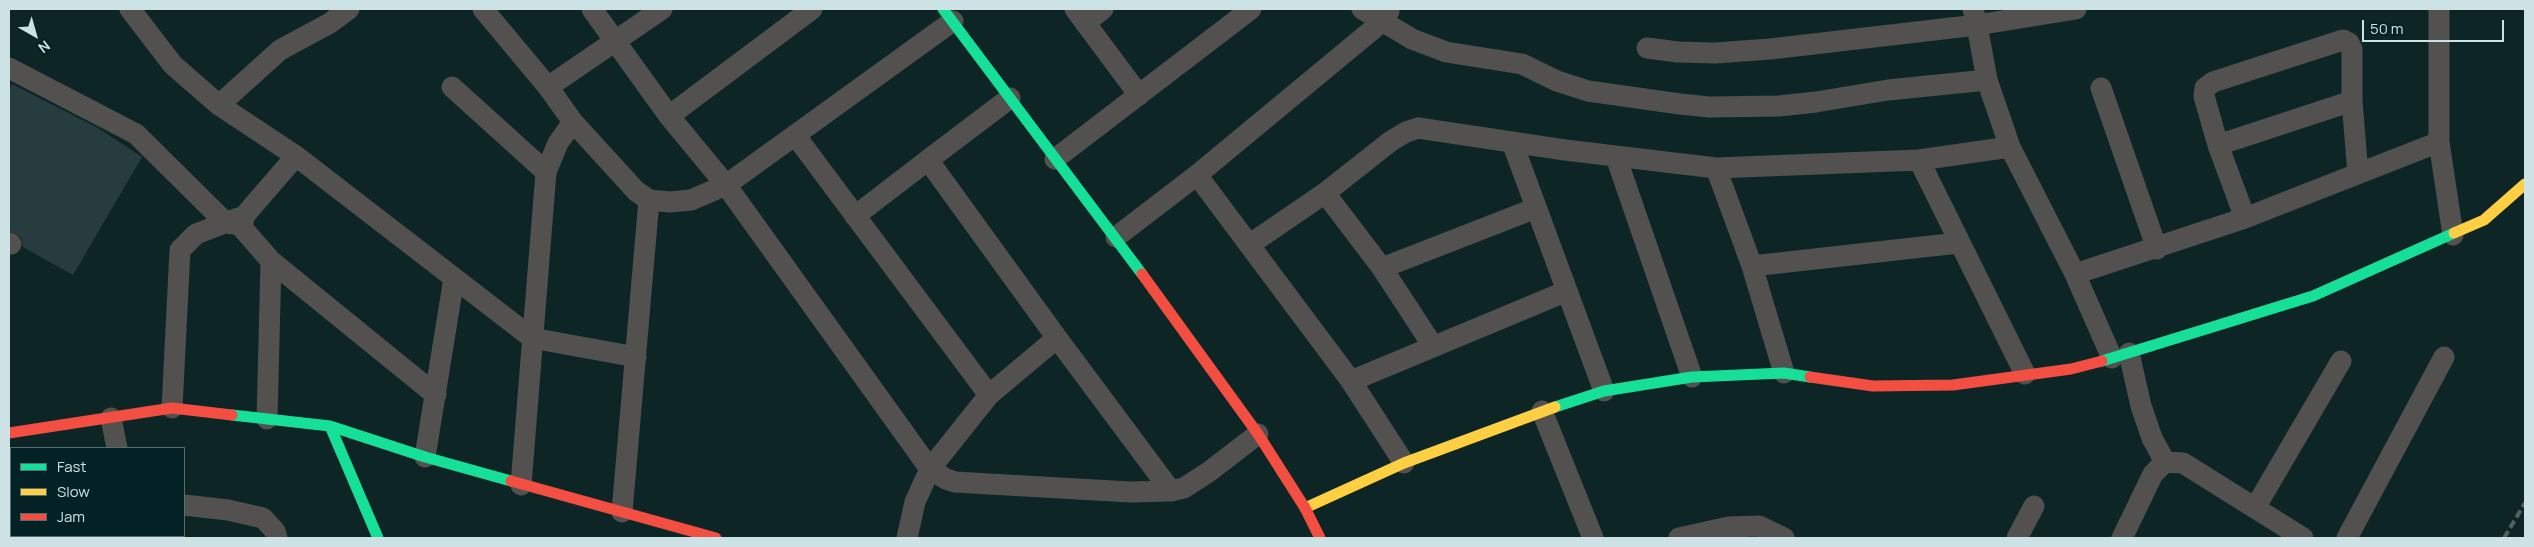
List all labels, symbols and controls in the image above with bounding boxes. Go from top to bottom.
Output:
north arrow [10,10,60,60]
scale bar [2364,10,2506,42]
text: 50 m [2370,18,2404,39]
text: N [35,37,54,58]
legend [10,447,185,537]
text: Fast [57,456,86,477]
text: Slow [57,481,90,502]
text: Jam [57,506,85,527]

